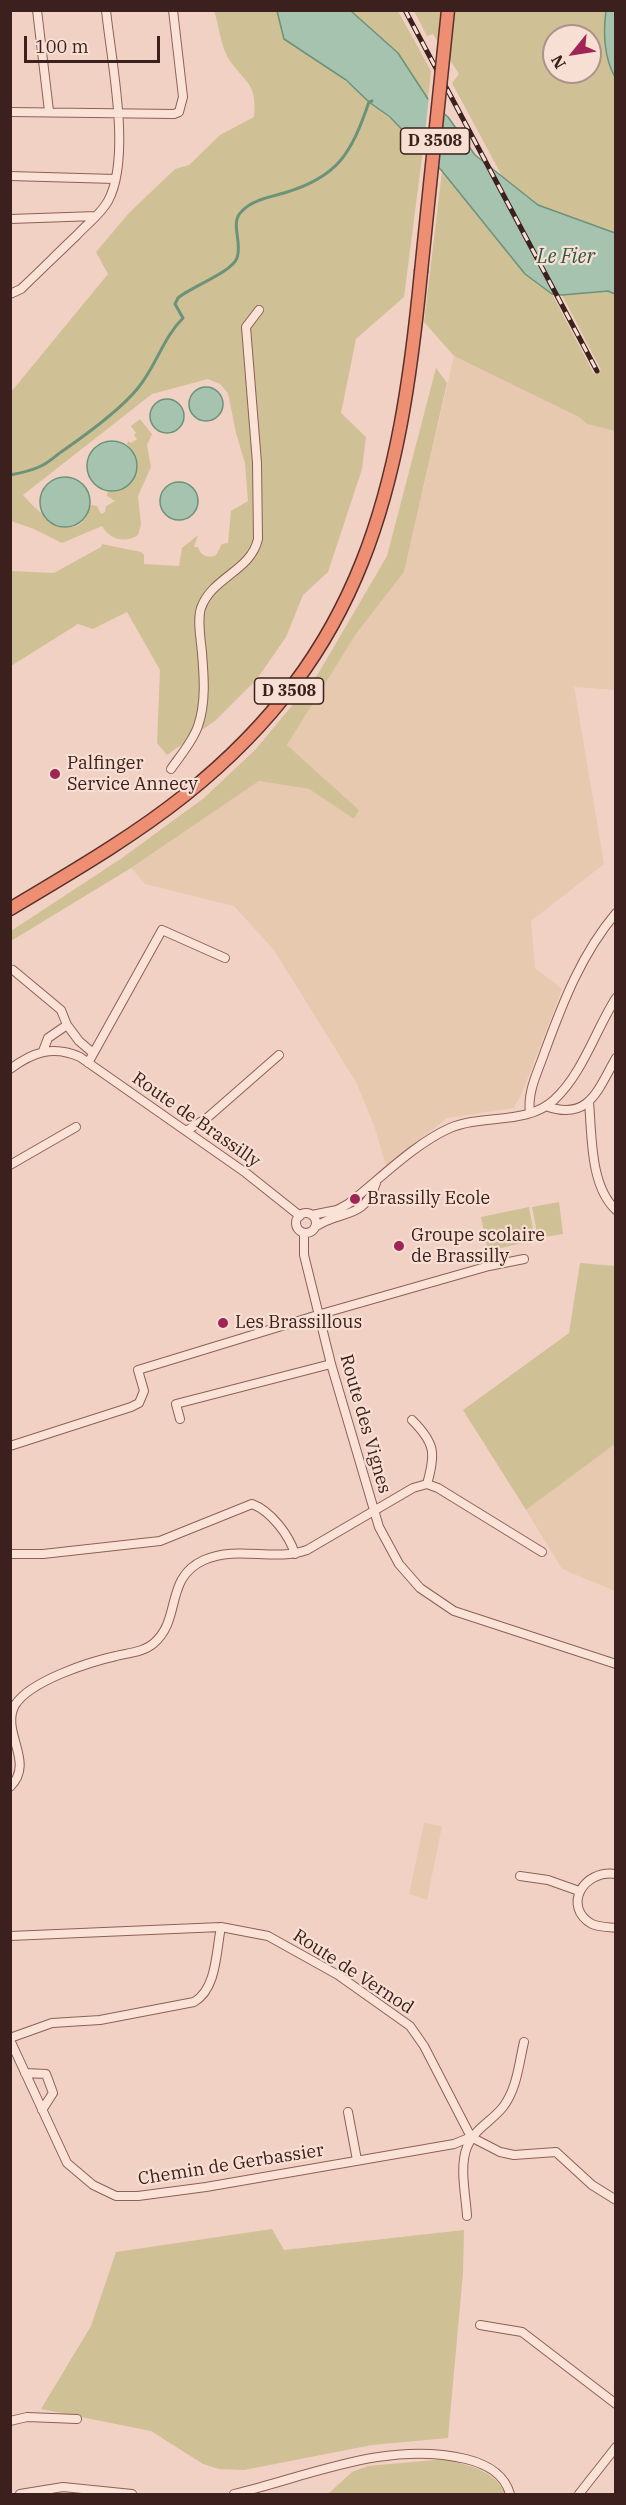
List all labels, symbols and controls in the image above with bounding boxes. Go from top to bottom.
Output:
scale bar [27,24,164,62]
north arrow [542,24,602,84]
text: 100 m [35,35,89,58]
text: N [546,52,570,72]
road number: D 3508 [400,128,470,154]
water label: Le Fier [537,245,595,269]
road number: D 3508 [254,678,324,704]
place label: Palfinger Service Annecy [67,753,198,795]
marker: Palfinger Service Annecy [48,767,62,781]
street label: Route de Brassilly [128,1068,264,1172]
place label: Brassilly Ecole [367,1188,490,1210]
marker: Brassilly Ecole [348,1192,362,1206]
place label: Groupe scolaire de Brassilly [411,1225,545,1268]
marker: Groupe scolaire de Brassilly [392,1239,406,1253]
place label: Les Brassillous [235,1312,362,1334]
marker: Les Brassillous [216,1316,230,1330]
street label: Route des Vignes [335,1352,395,1496]
street label: Route de Vernod [289,1925,417,2019]
street label: Chemin de Gerbassier [136,2140,326,2190]

